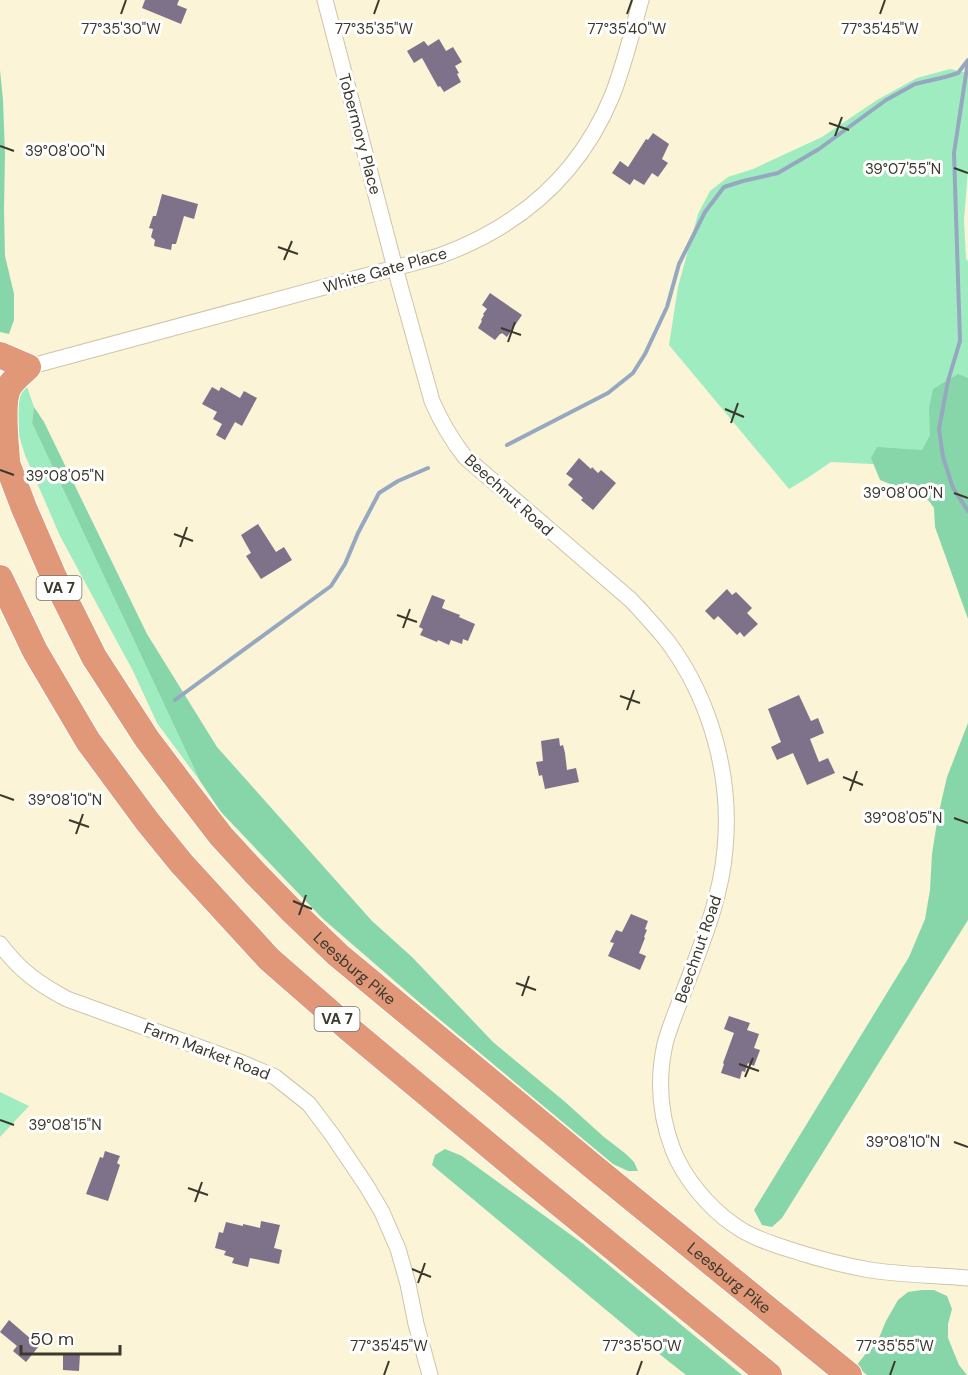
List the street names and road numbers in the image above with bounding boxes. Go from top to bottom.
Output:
street label: Tobermory Place [334,71,386,197]
street label: White Gate Place [321,242,449,298]
street label: Beechnut Road [460,450,558,540]
road number: VA 7 [36,576,82,600]
street label: Beechnut Road [670,892,726,1006]
street label: Leesburg Pike [309,927,400,1009]
road number: VA 7 [314,1007,360,1031]
street label: Farm Market Road [141,1017,273,1085]
street label: Leesburg Pike [683,1237,776,1318]

